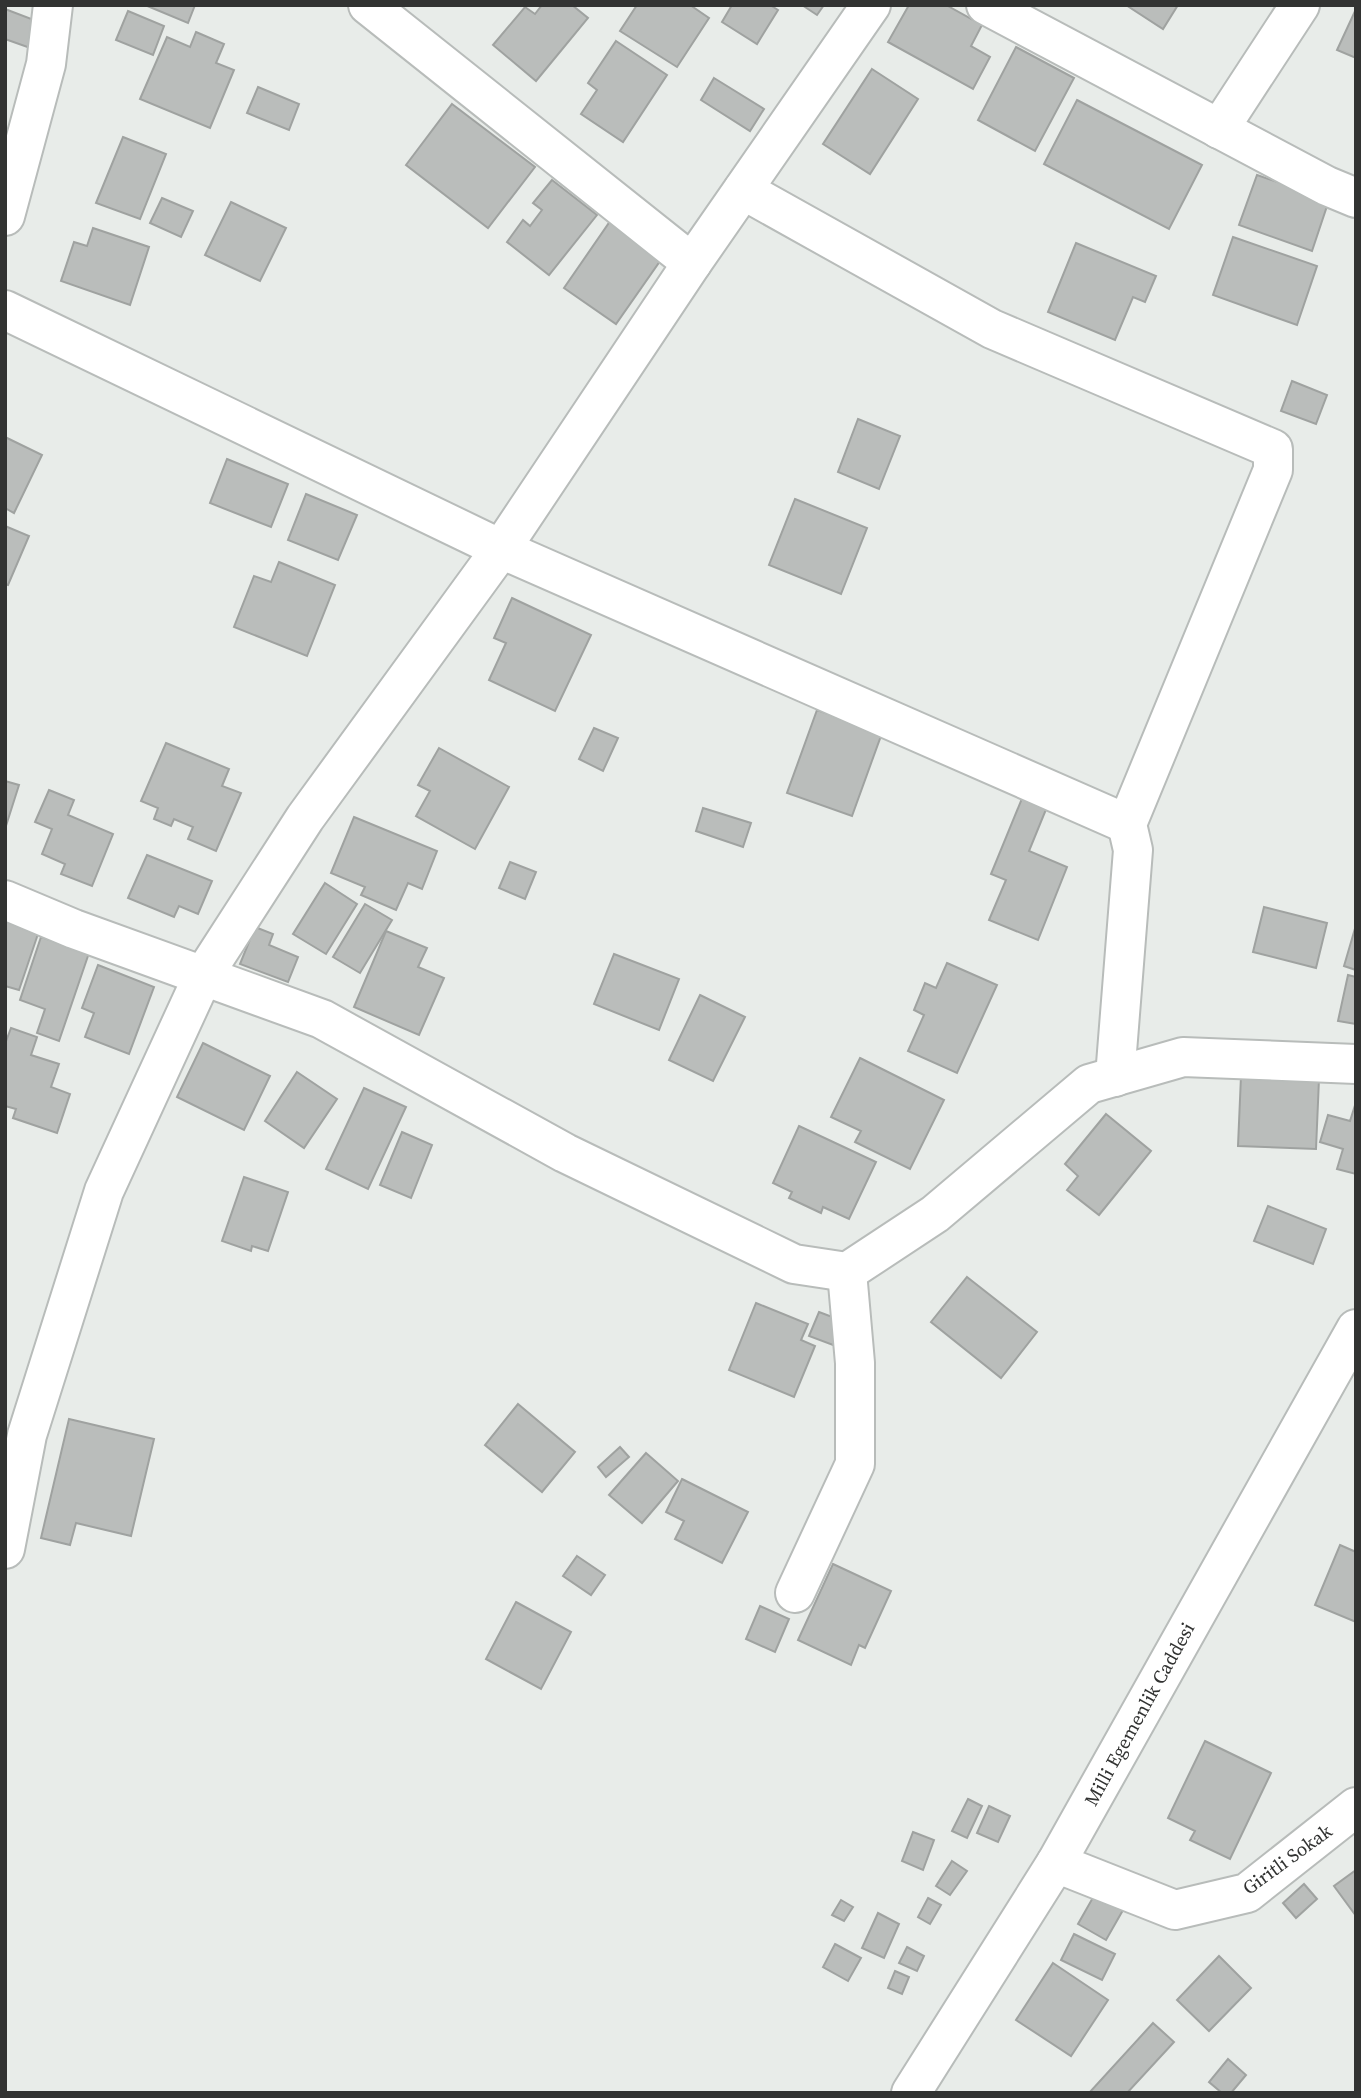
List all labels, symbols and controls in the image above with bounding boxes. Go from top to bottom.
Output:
street label: Milli Egemenlik Caddesi [1078,1617,1200,1810]
street label: Giritli Sokak [1237,1817,1337,1900]

